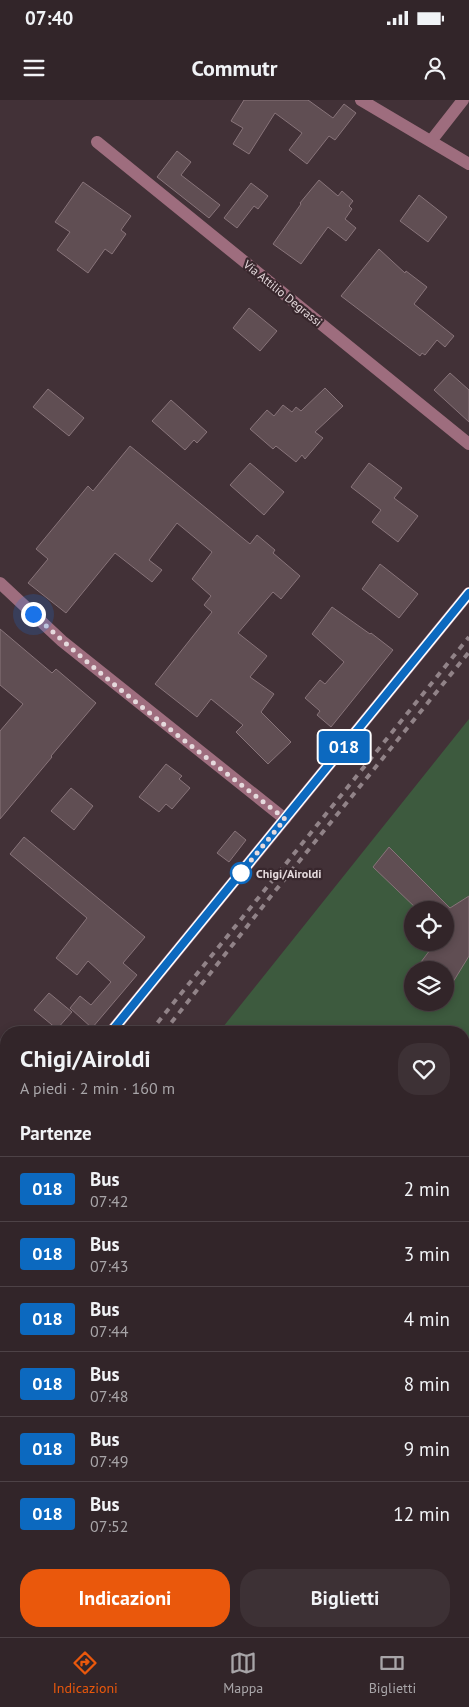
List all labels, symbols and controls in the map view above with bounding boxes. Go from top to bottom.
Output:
text: 07:40 [25,6,73,30]
icon: menu [20,54,48,82]
text: Commutr [192,54,277,82]
icon: person [421,54,449,82]
street label: Via Attilio Degrassi [240,256,325,329]
your location [21,602,46,627]
line badge: 018 [315,731,373,763]
text: 018 [329,735,359,758]
marker: Chigi/Airoldi [230,862,252,884]
place label: Chigi/Airoldi [256,866,321,881]
map controls [404,901,454,1011]
button: locate [404,901,454,951]
button: layers [404,961,454,1011]
text: Chigi/Airoldi [20,1043,151,1074]
button: heart [398,1043,450,1095]
text: A piedi · 2 min · 160 m [20,1078,175,1098]
text: Partenze [20,1121,92,1145]
text: Bus [90,1167,119,1191]
text: 018 [32,1177,63,1200]
text: 2 min [404,1177,450,1201]
text: 07:42 [90,1191,128,1211]
text: Bus [90,1232,119,1256]
text: 018 [32,1242,63,1265]
text: 3 min [404,1242,450,1266]
text: 07:43 [90,1256,128,1276]
text: Bus [90,1297,119,1321]
text: 018 [32,1307,63,1330]
text: 4 min [404,1307,450,1331]
text: 07:44 [90,1321,128,1341]
text: Bus [90,1362,119,1386]
text: 018 [32,1372,63,1395]
text: 8 min [404,1372,450,1396]
text: 07:48 [90,1386,128,1406]
text: Bus [90,1427,119,1451]
text: 018 [32,1437,63,1460]
text: 9 min [404,1437,450,1461]
text: 07:49 [90,1451,128,1471]
text: Bus [90,1492,119,1516]
text: 018 [32,1502,63,1525]
text: 12 min [393,1502,450,1526]
text: 07:52 [90,1516,128,1536]
button: Indicazioni [20,1569,230,1627]
button: Biglietti [240,1569,450,1627]
tab: Indicazioni [53,1649,118,1697]
tab: Mappa [223,1649,263,1697]
tab: Biglietti [369,1649,416,1697]

